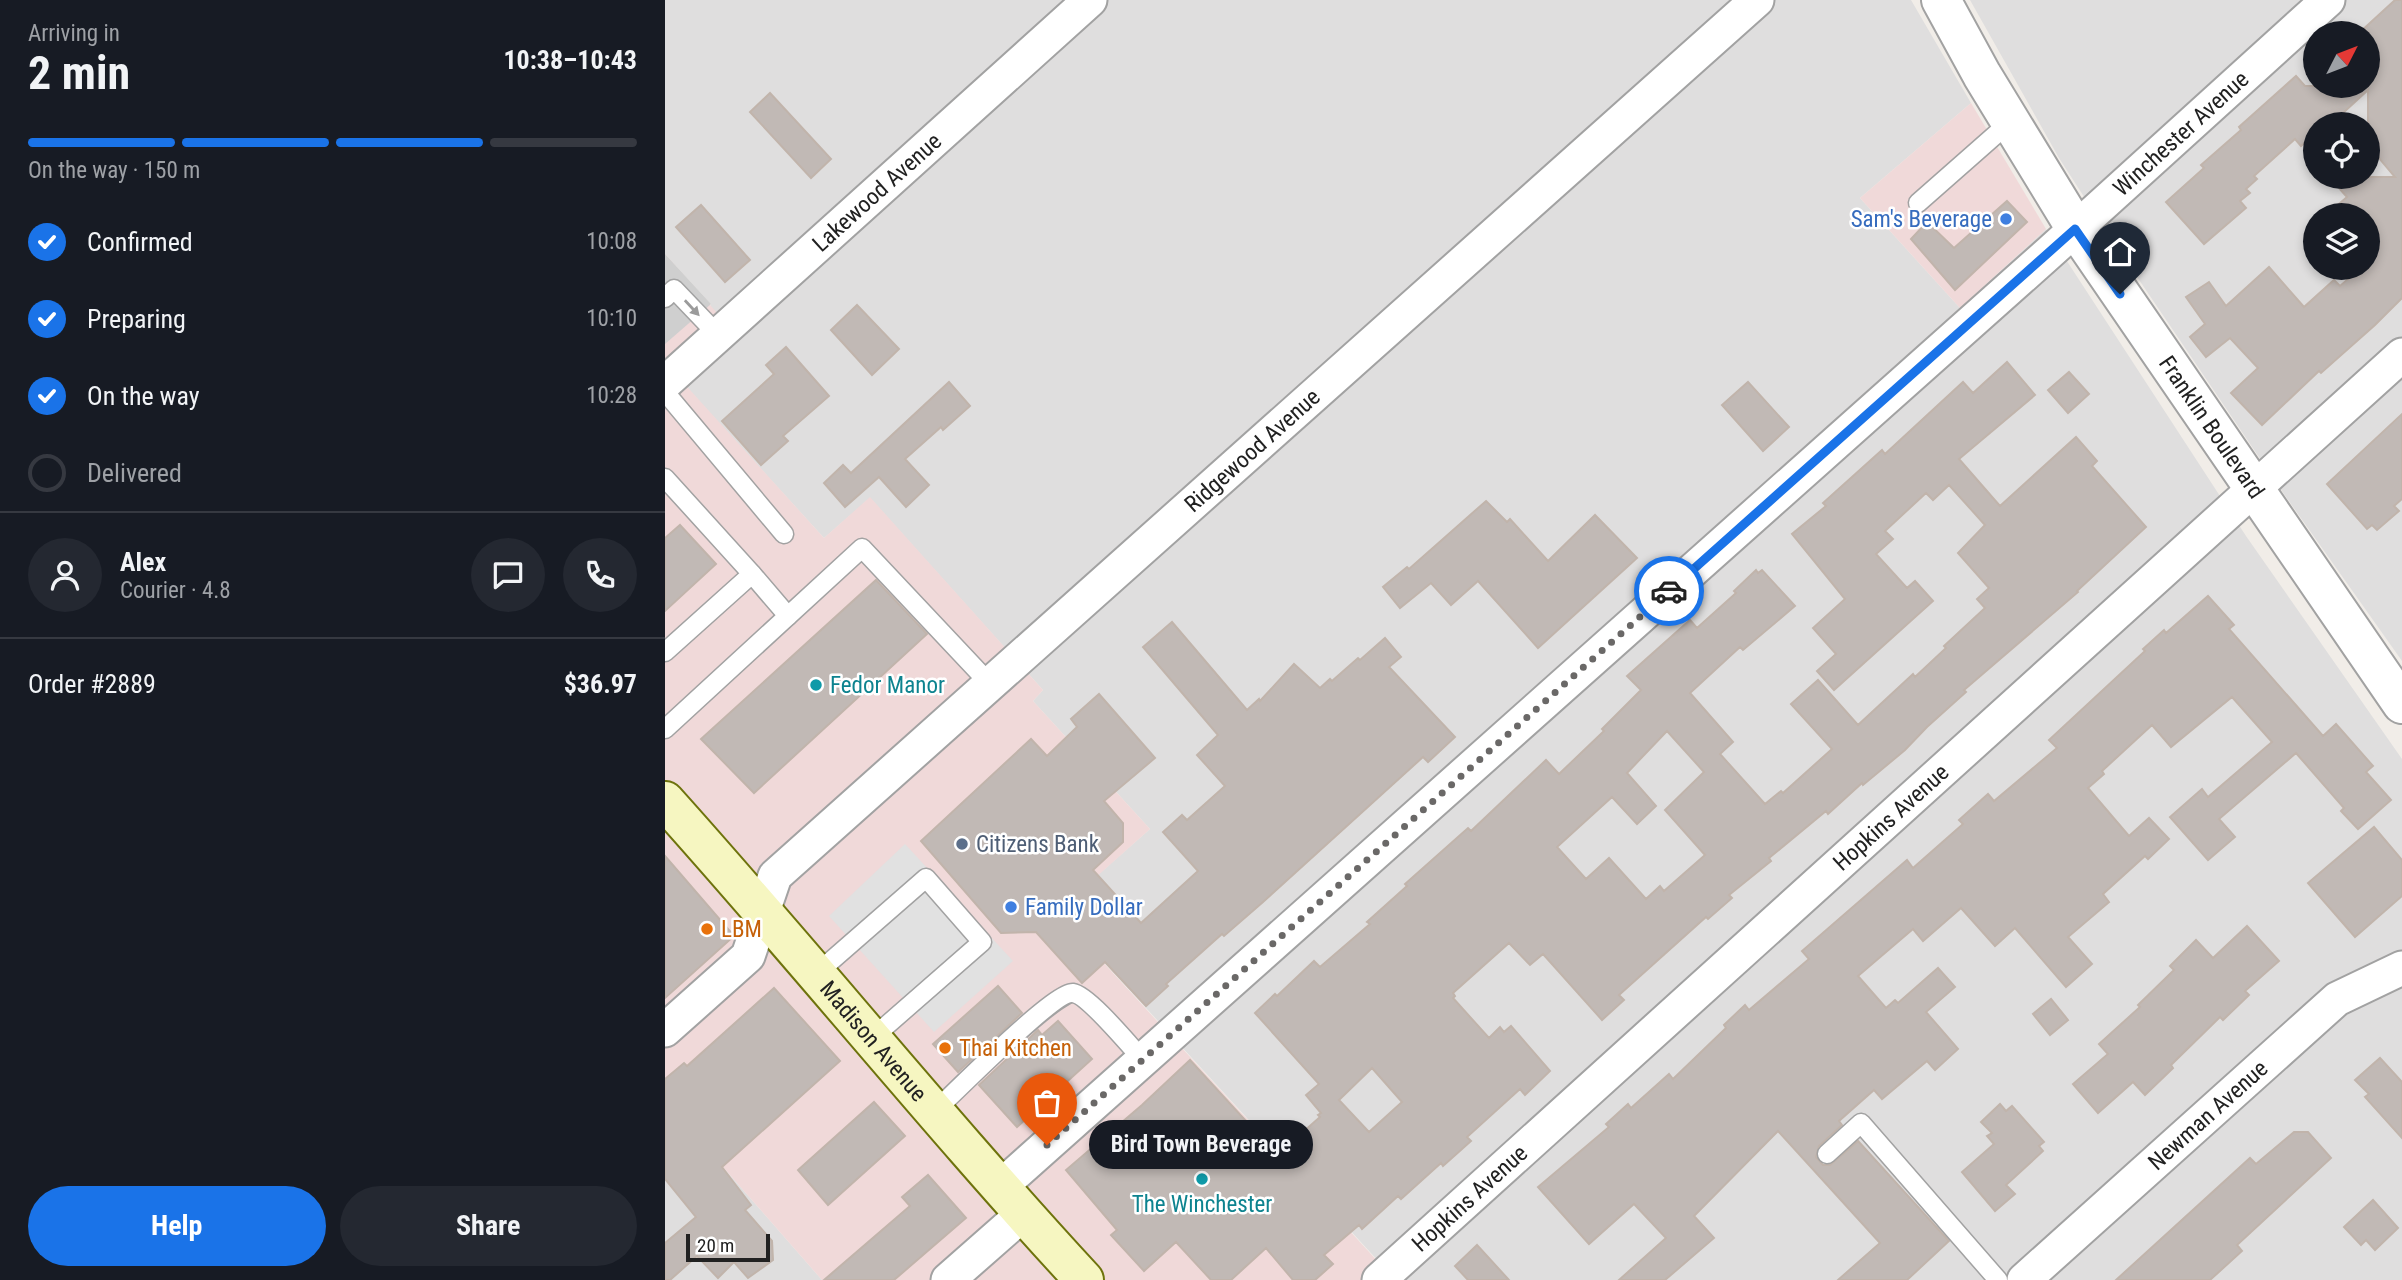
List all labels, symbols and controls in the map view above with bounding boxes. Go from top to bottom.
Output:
text: Arriving in [28,20,120,47]
north arrow [2303,21,2380,98]
map controls [2303,21,2380,280]
text: 10:38–10:43 [503,45,637,75]
text: 2 min [28,46,130,100]
street label: Winchester Avenue [2108,65,2254,202]
button: locate [2303,112,2380,189]
street label: Lakewood Avenue [807,127,947,257]
text: On the way · 150 m [28,157,200,184]
button: layers [2303,203,2380,280]
place label: Sam's Beverage [1851,206,1992,233]
marker: Sam's Beverage [1998,211,2014,227]
pin [2090,222,2150,294]
icon: check [28,223,66,261]
text: Confirmed [87,227,193,257]
text: 10:08 [586,228,637,255]
icon: home [2101,233,2139,271]
one-way arrow [683,299,699,316]
icon: check [28,300,66,338]
text: Preparing [87,304,186,334]
text: 10:10 [586,305,637,332]
street label: Franklin Boulevard [2153,350,2270,503]
icon: check [28,377,66,415]
text: On the way [87,381,200,411]
text: 10:28 [586,382,637,409]
street label: Ridgewood Avenue [1179,383,1325,518]
text: Delivered [87,458,182,488]
button: person [28,538,102,612]
button: chat [471,538,545,612]
button: phone [563,538,637,612]
text: Alex [120,547,166,577]
courier [1634,556,1704,626]
icon: car [1650,572,1688,610]
text: Courier · 4.8 [120,577,231,604]
text: Order #2889 [28,669,156,699]
text: $36.97 [564,669,637,699]
place label: Fedor Manor [830,672,945,699]
marker: Fedor Manor [808,677,824,693]
street label: Hopkins Avenue [1828,758,1954,876]
place label: Citizens Bank [976,831,1100,858]
marker: Citizens Bank [954,836,970,852]
place label: Family Dollar [1025,894,1143,921]
marker: Family Dollar [1003,899,1019,915]
place label: LBM [721,916,762,943]
marker: LBM [699,921,715,937]
street label: Madison Avenue [815,975,933,1107]
place label: Thai Kitchen [959,1035,1072,1062]
marker: Thai Kitchen [937,1040,953,1056]
street label: Newman Avenue [2143,1055,2273,1175]
pin [1017,1073,1077,1145]
icon: bag [1028,1084,1066,1122]
callout: Bird Town Beverage [1089,1120,1313,1170]
text: Bird Town Beverage [1111,1131,1291,1158]
street label: Hopkins Avenue [1406,1139,1533,1257]
marker: The Winchester [1194,1171,1210,1187]
button: Help [28,1186,326,1266]
button: Share [340,1186,637,1266]
place label: The Winchester [1132,1191,1272,1218]
scale bar [686,1231,770,1263]
text: 20 m [697,1234,734,1257]

